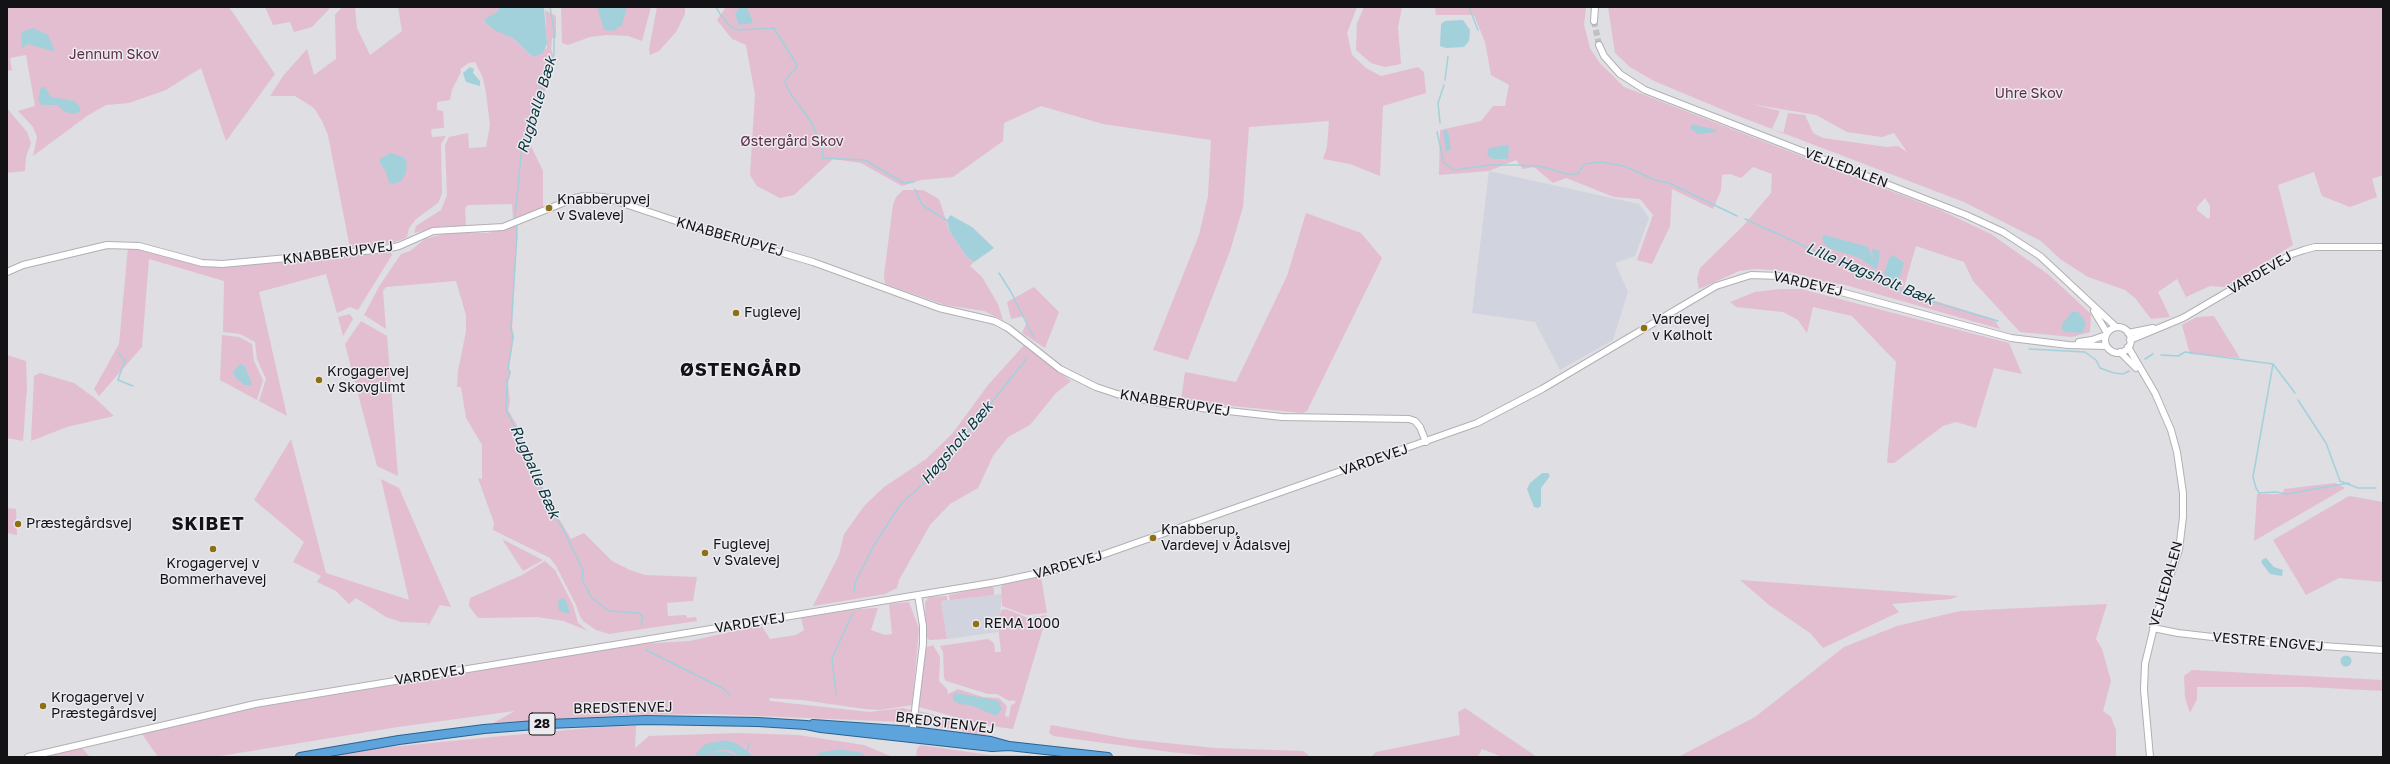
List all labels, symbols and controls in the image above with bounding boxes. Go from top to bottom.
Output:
park label: Jennum Skov [69,47,159,63]
water label: Rugballe Bæk [514,54,560,156]
park label: Uhre Skov [1995,86,2063,102]
park label: Østergård Skov [740,134,844,150]
street label: VEJLEDALEN [1802,144,1890,192]
place label: Knabberupvej v Svalevej [557,192,650,224]
marker: Knabberupvej v Svalevej [544,203,554,213]
street label: KNABBERUPVEJ [674,214,786,260]
street label: KNABBERUPVEJ [282,238,394,268]
water label: Lille Høgsholt Bæk [1803,239,1937,309]
street label: VARDEVEJ [2225,248,2295,298]
street label: VARDEVEJ [1771,268,1845,300]
place label: Fuglevej [744,305,801,321]
marker: Fuglevej [731,308,741,318]
place label: Vardevej v Kølholt [1652,312,1713,344]
marker: Vardevej v Kølholt [1639,323,1649,333]
district label: ØSTENGÅRD [680,359,802,381]
place label: Krogagervej v Skovglimt [327,364,409,396]
marker: Krogagervej v Skovglimt [314,375,324,385]
street label: KNABBERUPVEJ [1119,386,1231,420]
water label: Høgsholt Bæk [917,398,997,488]
water label: Rugballe Bæk [506,423,564,521]
street label: VARDEVEJ [1338,440,1410,480]
district label: SKIBET [171,513,245,535]
place label: Præstegårdsvej [26,516,132,532]
marker: Præstegårdsvej [13,519,23,529]
place label: Knabberup, Vardevej v Ådalsvej [1161,522,1291,554]
marker: Knabberup, Vardevej v Ådalsvej [1148,533,1158,543]
place label: Fuglevej v Svalevej [713,537,780,570]
street label: VEJLEDALEN [2146,539,2186,629]
marker: Krogagervej v Bommerhavevej [208,544,218,554]
street label: VARDEVEJ [1031,547,1105,583]
marker: Fuglevej v Svalevej [700,548,710,558]
place label: Krogagervej v Bommerhavevej [159,556,267,588]
street label: VARDEVEJ [714,609,786,637]
place label: REMA 1000 [984,616,1060,632]
marker: REMA 1000 [971,619,981,629]
street label: VESTRE ENGVEJ [2212,629,2324,655]
street label: VARDEVEJ [394,661,466,689]
place label: Krogagervej v Præstegårdsvej [51,690,157,722]
street label: BREDSTENVEJ [573,699,673,717]
marker: Krogagervej v Præstegårdsvej [38,701,48,711]
street label: BREDSTENVEJ [895,709,995,737]
road number: 28 [529,713,555,735]

